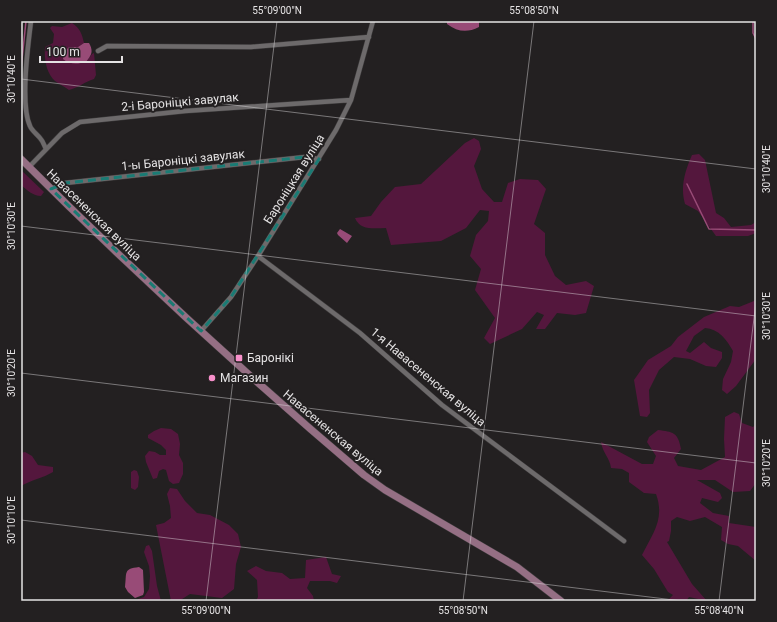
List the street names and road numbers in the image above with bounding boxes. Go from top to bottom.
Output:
street label: 2-і Бароніцкі завулак [121,90,240,114]
street label: Бароніцкая вуліца [261,132,327,226]
street label: 1-ы Бароніцкі завулак [121,146,246,173]
street label: Навасененская вуліца [44,166,144,264]
street label: 1-я Навасененская вуліца [368,325,488,429]
street label: Навасененская вуліца [280,387,386,479]

